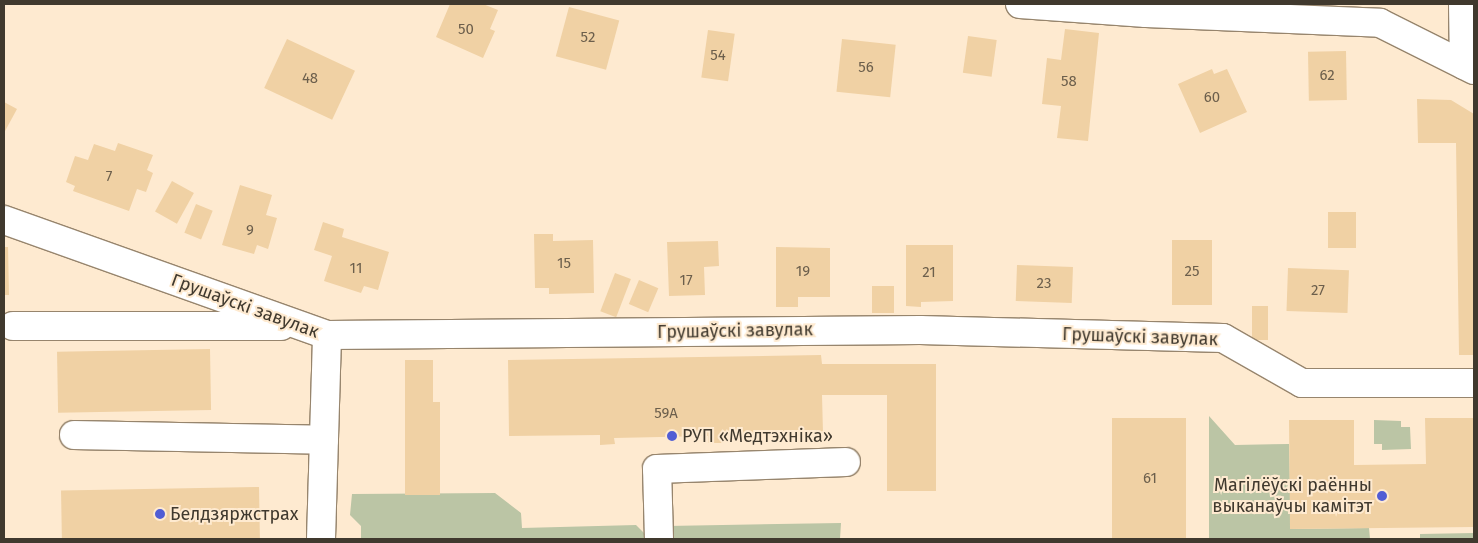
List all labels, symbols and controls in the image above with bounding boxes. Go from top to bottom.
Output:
house number: 50 [458,21,474,39]
house number: 52 [581,29,595,47]
house number: 54 [710,47,726,65]
house number: 56 [858,59,874,77]
house number: 62 [1319,67,1335,85]
house number: 48 [302,70,318,88]
house number: 58 [1061,73,1077,91]
house number: 60 [1204,89,1220,107]
house number: 7 [106,168,112,186]
house number: 9 [246,222,254,240]
house number: 15 [557,255,571,273]
house number: 11 [350,260,362,278]
house number: 19 [796,263,810,281]
house number: 25 [1185,263,1199,281]
house number: 21 [922,264,936,282]
street label: Грушаўскі завулак [168,269,322,343]
house number: 17 [679,272,693,290]
house number: 23 [1037,275,1051,293]
house number: 27 [1311,282,1325,300]
street label: Грушаўскі завулак [657,319,813,343]
street label: Грушаўскі завулак [1062,323,1218,351]
house number: 59А [654,405,678,423]
place label: РУП «Медтэхніка» [682,425,833,447]
marker: РУП «Медтэхніка» [666,430,678,442]
house number: 61 [1143,470,1157,488]
place label: Магілёўскі раённы выканаўчы камітэт [1212,475,1372,518]
marker: Магілёўскі раённы выканаўчы камітэт [1376,490,1388,502]
place label: Белдзяржстрах [170,503,298,525]
marker: Белдзяржстрах [154,508,166,520]

